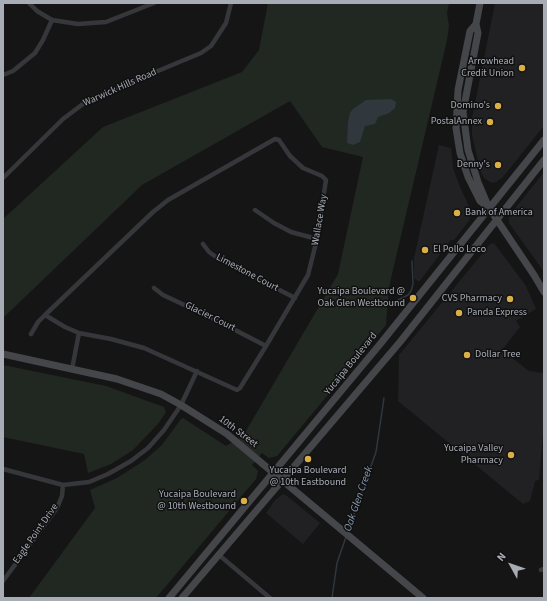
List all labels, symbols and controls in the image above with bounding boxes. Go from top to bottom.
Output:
place label: Arrowhead Credit Union [461,56,514,80]
marker: Arrowhead Credit Union [517,63,527,73]
street label: Warwick Hills Road [81,66,159,110]
place label: Domino's [451,100,490,112]
marker: Domino's [493,101,503,111]
place label: PostalAnnex [431,116,482,128]
marker: PostalAnnex [485,117,495,127]
place label: Denny's [457,159,490,171]
marker: Denny's [493,160,503,170]
street label: Wallace Way [310,194,330,246]
place label: Bank of America [465,207,533,219]
marker: Bank of America [452,208,462,218]
place label: El Pollo Loco [433,244,486,256]
marker: El Pollo Loco [420,245,430,255]
street label: Limestone Court [214,251,280,295]
place label: Yucaipa Boulevard @ Oak Glen Westbound [318,286,405,310]
marker: Yucaipa Boulevard @ Oak Glen Westbound [408,293,418,303]
place label: CVS Pharmacy [442,293,502,305]
marker: CVS Pharmacy [505,294,515,304]
street label: Glacier Court [183,300,237,334]
place label: Panda Express [467,307,527,319]
marker: Panda Express [454,308,464,318]
street label: Yucaipa Boulevard [322,330,380,398]
place label: Dollar Tree [475,349,520,361]
marker: Dollar Tree [462,350,472,360]
street label: 10th Street [216,413,260,451]
place label: Yucaipa Valley Pharmacy [444,443,503,466]
marker: Yucaipa Valley Pharmacy [506,450,516,460]
marker: Yucaipa Boulevard @ 10th Eastbound [303,454,313,464]
place label: Yucaipa Boulevard @ 10th Eastbound [269,465,347,488]
water label: Oak Glen Creek [342,465,376,533]
place label: Yucaipa Boulevard @ 10th Westbound [157,489,236,512]
marker: Yucaipa Boulevard @ 10th Westbound [239,496,249,506]
street label: Eagle Point Drive [11,502,61,566]
north arrow [491,545,531,585]
text: N [493,549,510,565]

